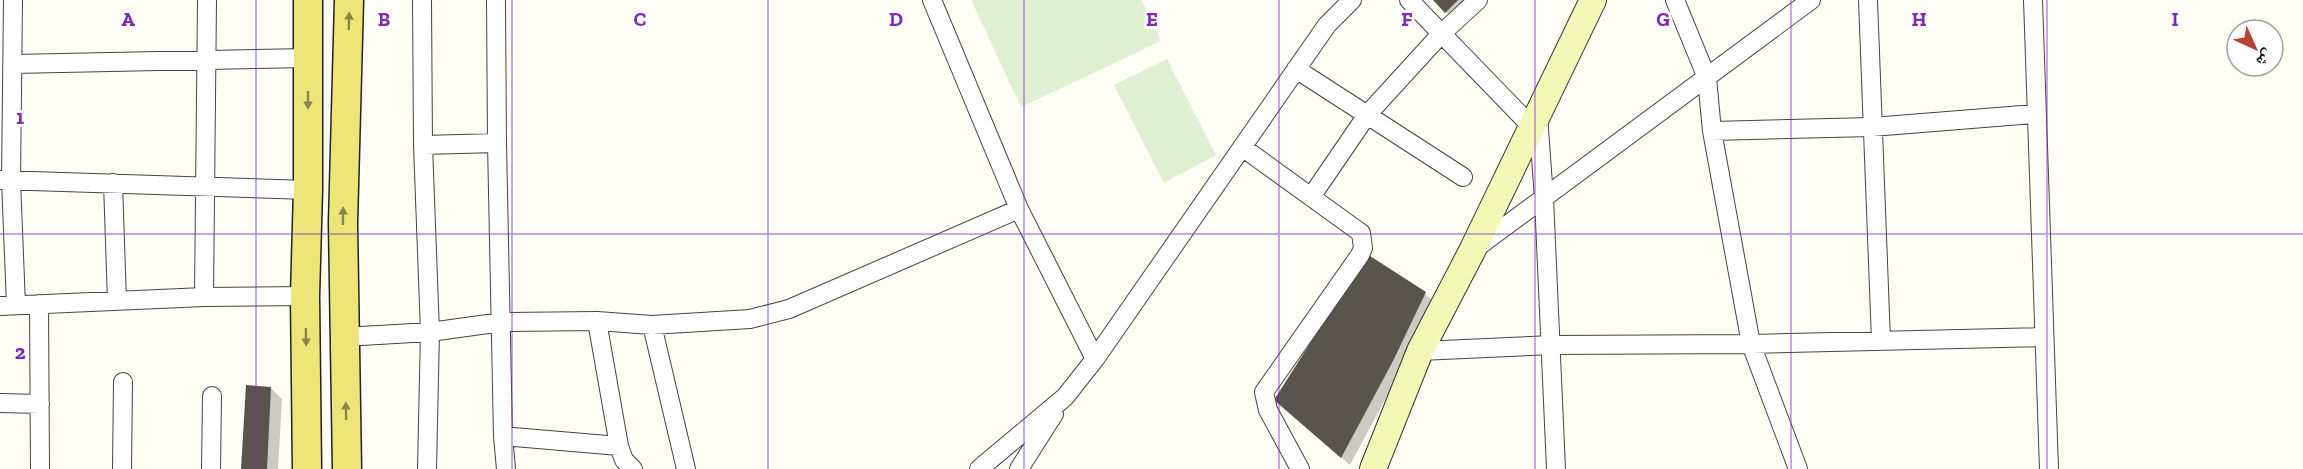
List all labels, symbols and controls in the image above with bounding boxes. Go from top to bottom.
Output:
text: A [121,7,135,31]
text: B [378,7,390,31]
text: C [634,7,647,31]
text: D [889,7,903,31]
text: E [1146,7,1158,31]
text: F [1401,7,1413,31]
text: G [1656,7,1670,31]
text: H [1911,7,1927,31]
text: I [2171,7,2179,31]
one-way arrow [344,11,353,30]
north arrow [2225,18,2285,78]
text: ش [2253,46,2278,71]
one-way arrow [303,91,313,110]
text: 1 [16,105,24,129]
one-way arrow [338,206,348,225]
one-way arrow [301,328,310,347]
text: 2 [15,340,26,364]
one-way arrow [341,401,351,420]

